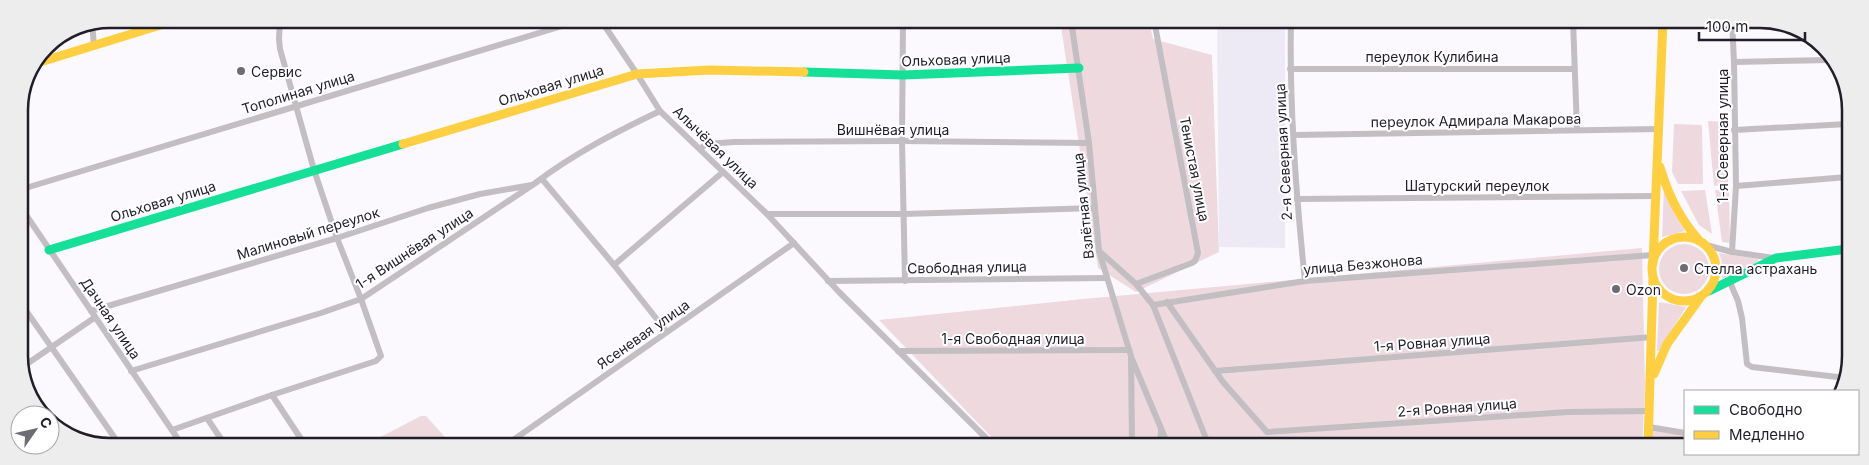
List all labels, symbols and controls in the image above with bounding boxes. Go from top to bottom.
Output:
scale bar [1699,10,1805,42]
text: 100 m [1706,17,1748,36]
street label: переулок Кулибина [1365,48,1499,65]
street label: Ольховая улица [901,49,1011,69]
street label: Ольховая улица [496,61,606,109]
place label: Сервис [251,63,302,80]
marker: Сервис [235,65,247,77]
street label: Тополиная улица [240,67,356,117]
street label: 1-я Северная улица [1714,69,1731,203]
street label: 2-я Северная улица [1271,83,1295,221]
street label: Алычёвая улица [670,102,762,192]
street label: переулок Адмирала Макарова [1371,110,1581,130]
street label: Тенистая улица [1176,115,1214,223]
street label: Вишнёвая улица [837,121,949,138]
street label: Взлётная улица [1069,152,1097,260]
street label: Ольховая улица [108,177,218,225]
street label: Шатурский переулок [1405,177,1550,194]
street label: Малиновый переулок [235,203,382,263]
street label: 1-я Вишнёвая улица [352,204,476,292]
street label: улица Безжонова [1303,250,1423,278]
street label: Свободная улица [907,257,1027,277]
place label: Стелла астрахань [1694,260,1818,277]
marker: Стелла астрахань [1678,262,1690,274]
street label: Дачная улица [77,274,145,362]
place label: Ozon [1626,281,1661,298]
marker: Ozon [1610,283,1622,295]
street label: Ясеневая улица [594,296,692,372]
street label: 1-я Ровная улица [1373,329,1491,355]
street label: 1-я Свободная улица [941,330,1085,347]
legend [1684,390,1859,455]
street label: 2-я Ровная улица [1397,394,1517,420]
text: Свободно [1729,400,1803,419]
north arrow [10,405,60,455]
text: С [36,413,56,431]
text: Медленно [1729,425,1805,444]

